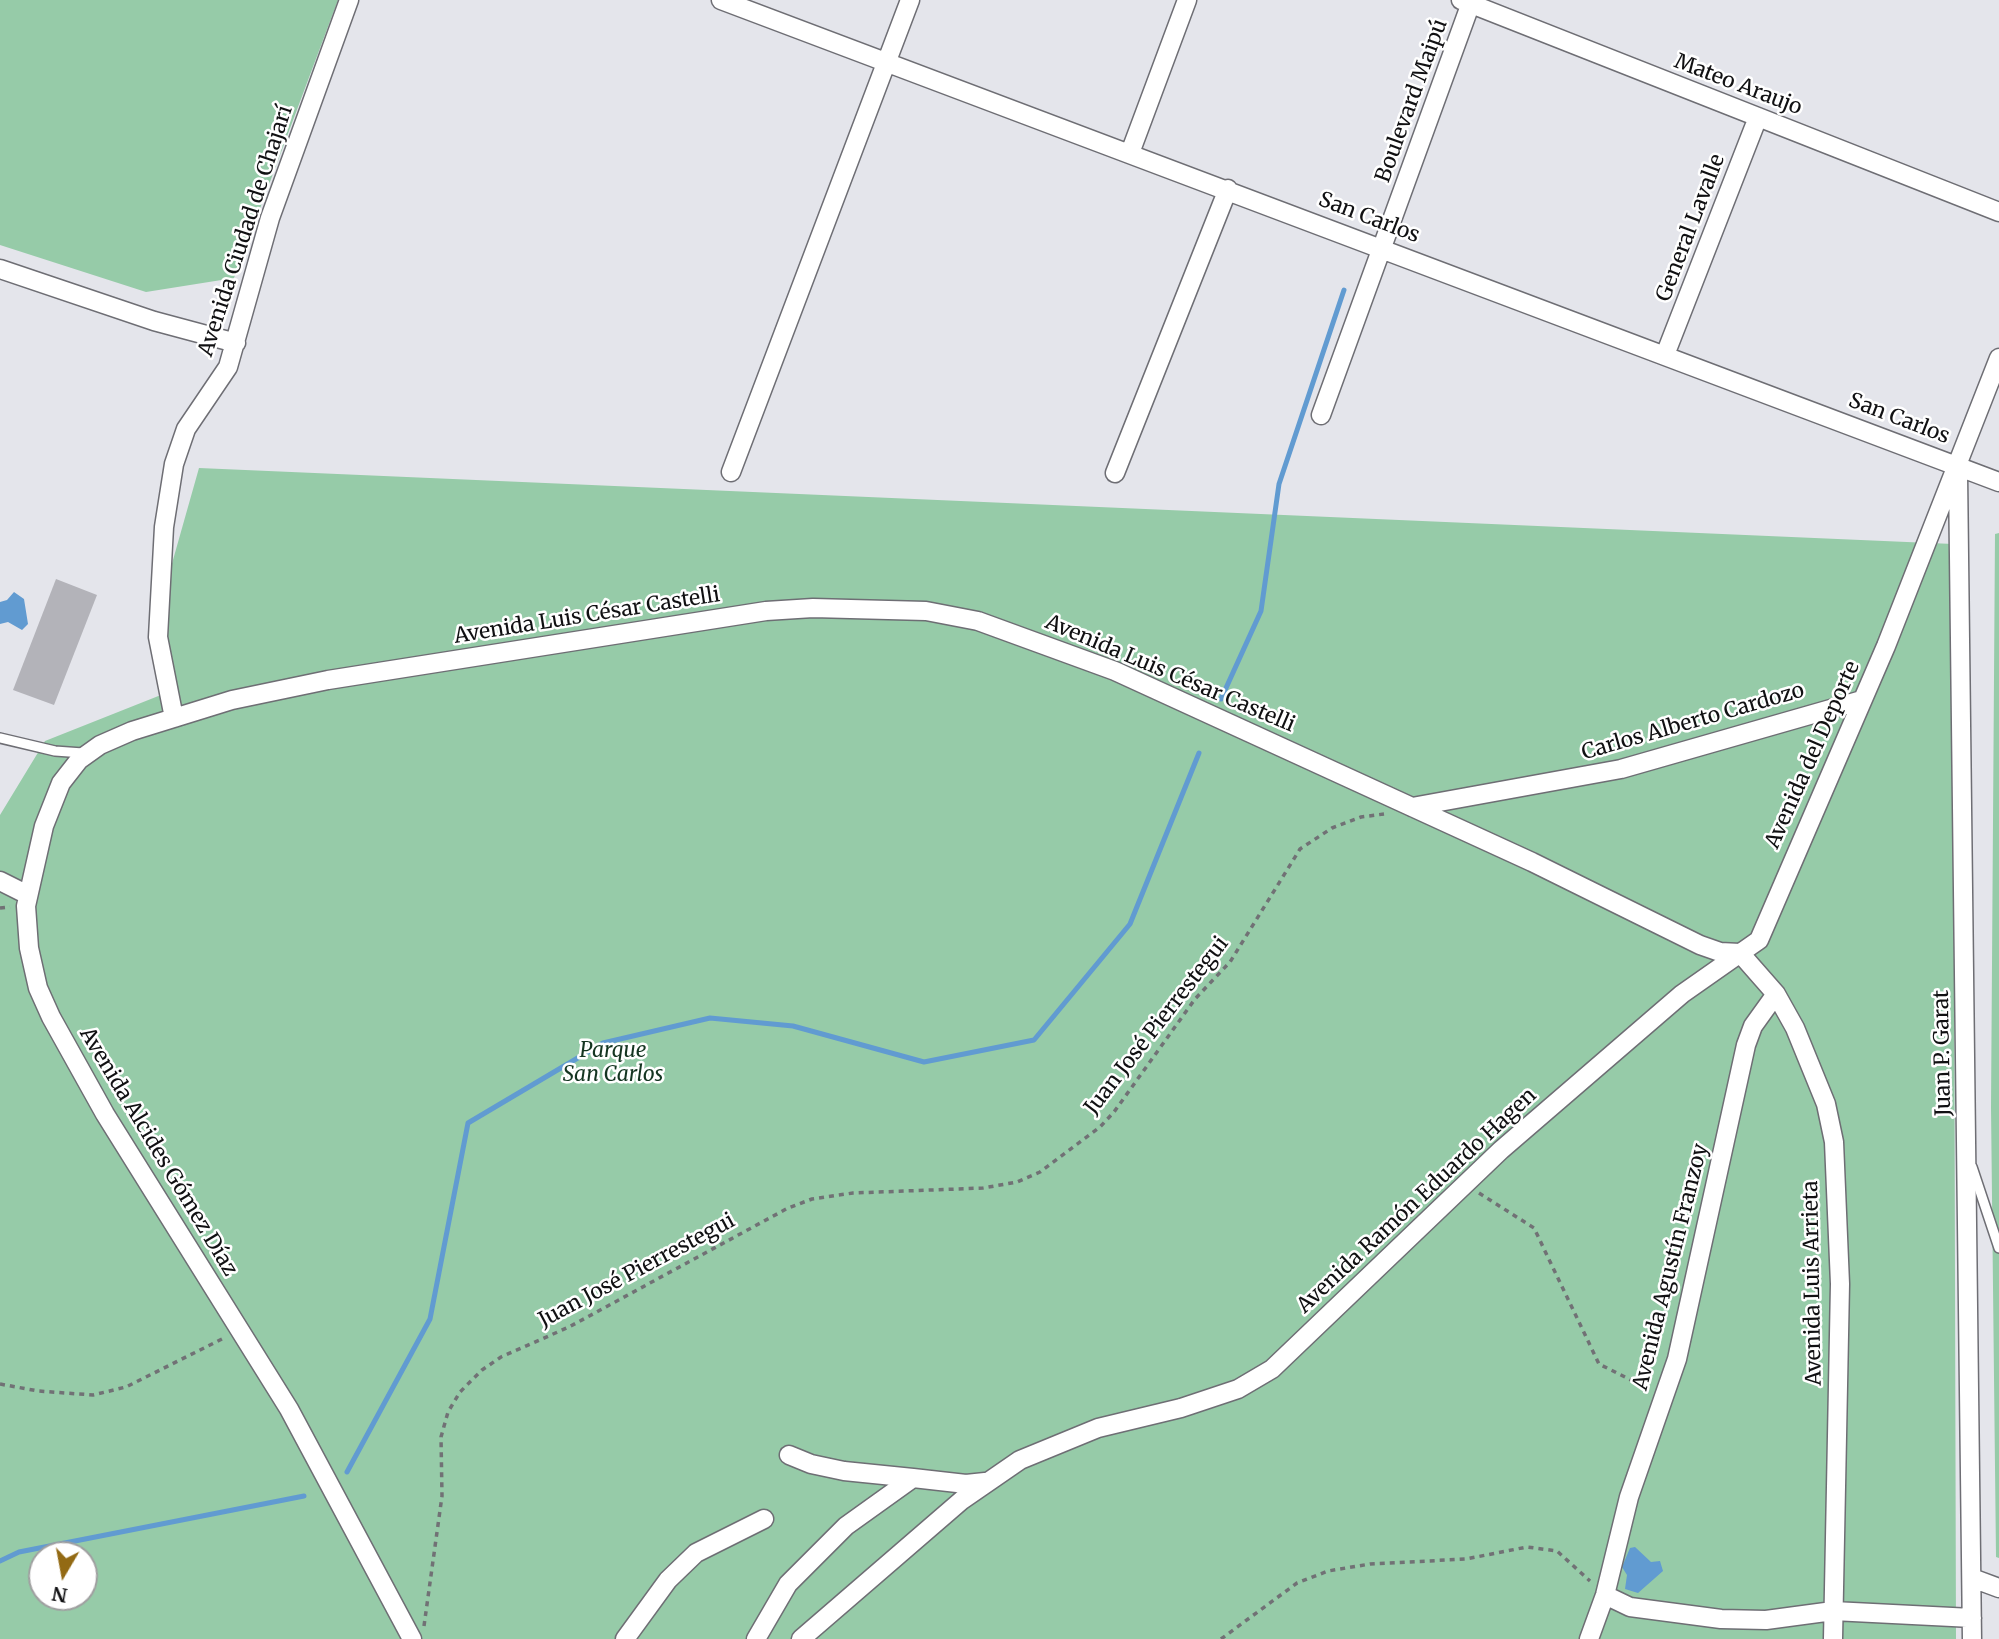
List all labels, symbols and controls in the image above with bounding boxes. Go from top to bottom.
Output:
street label: Boulevard Maipú [1371,16,1453,186]
street label: Mateo Araujo [1671,49,1805,121]
street label: Avenida Ciudad de Chajarí [194,103,298,359]
street label: General Lavalle [1651,151,1731,305]
street label: San Carlos [1315,187,1423,249]
street label: San Carlos [1845,388,1953,450]
street label: Avenida Luis César Castelli [452,583,722,649]
street label: Avenida Luis César Castelli [1041,610,1299,738]
street label: Avenida del Deporte [1760,658,1866,852]
street label: Carlos Alberto Cardozo [1579,678,1807,766]
street label: Juan José Pierrestegui [1080,932,1234,1120]
street label: Juan P. Garat [1929,990,1957,1116]
street label: Avenida Alcides Gómez Díaz [74,1023,242,1281]
park label: Parque San Carlos [563,1038,663,1088]
street label: Avenida Ramón Eduardo Hagen [1292,1083,1542,1319]
street label: Avenida Agustín Franzoy [1628,1141,1714,1393]
street label: Avenida Luis Arrieta [1799,1180,1827,1386]
street label: Juan José Pierrestegui [535,1209,739,1333]
north arrow [28,1541,98,1611]
text: N [50,1582,69,1608]

